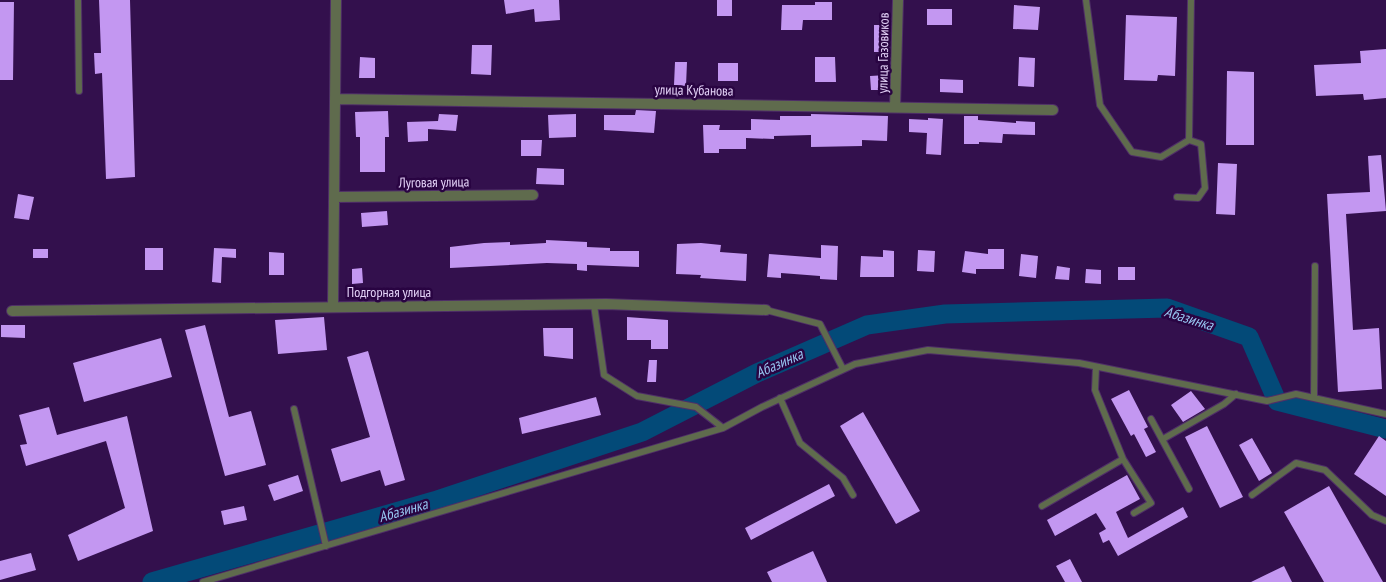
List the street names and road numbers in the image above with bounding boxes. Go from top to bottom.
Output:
street label: улица Газовиков [873,12,893,94]
street label: улица Кубанова [654,80,734,100]
street label: Луговая улица [398,172,469,192]
street label: Подгорная улица [347,283,431,301]

